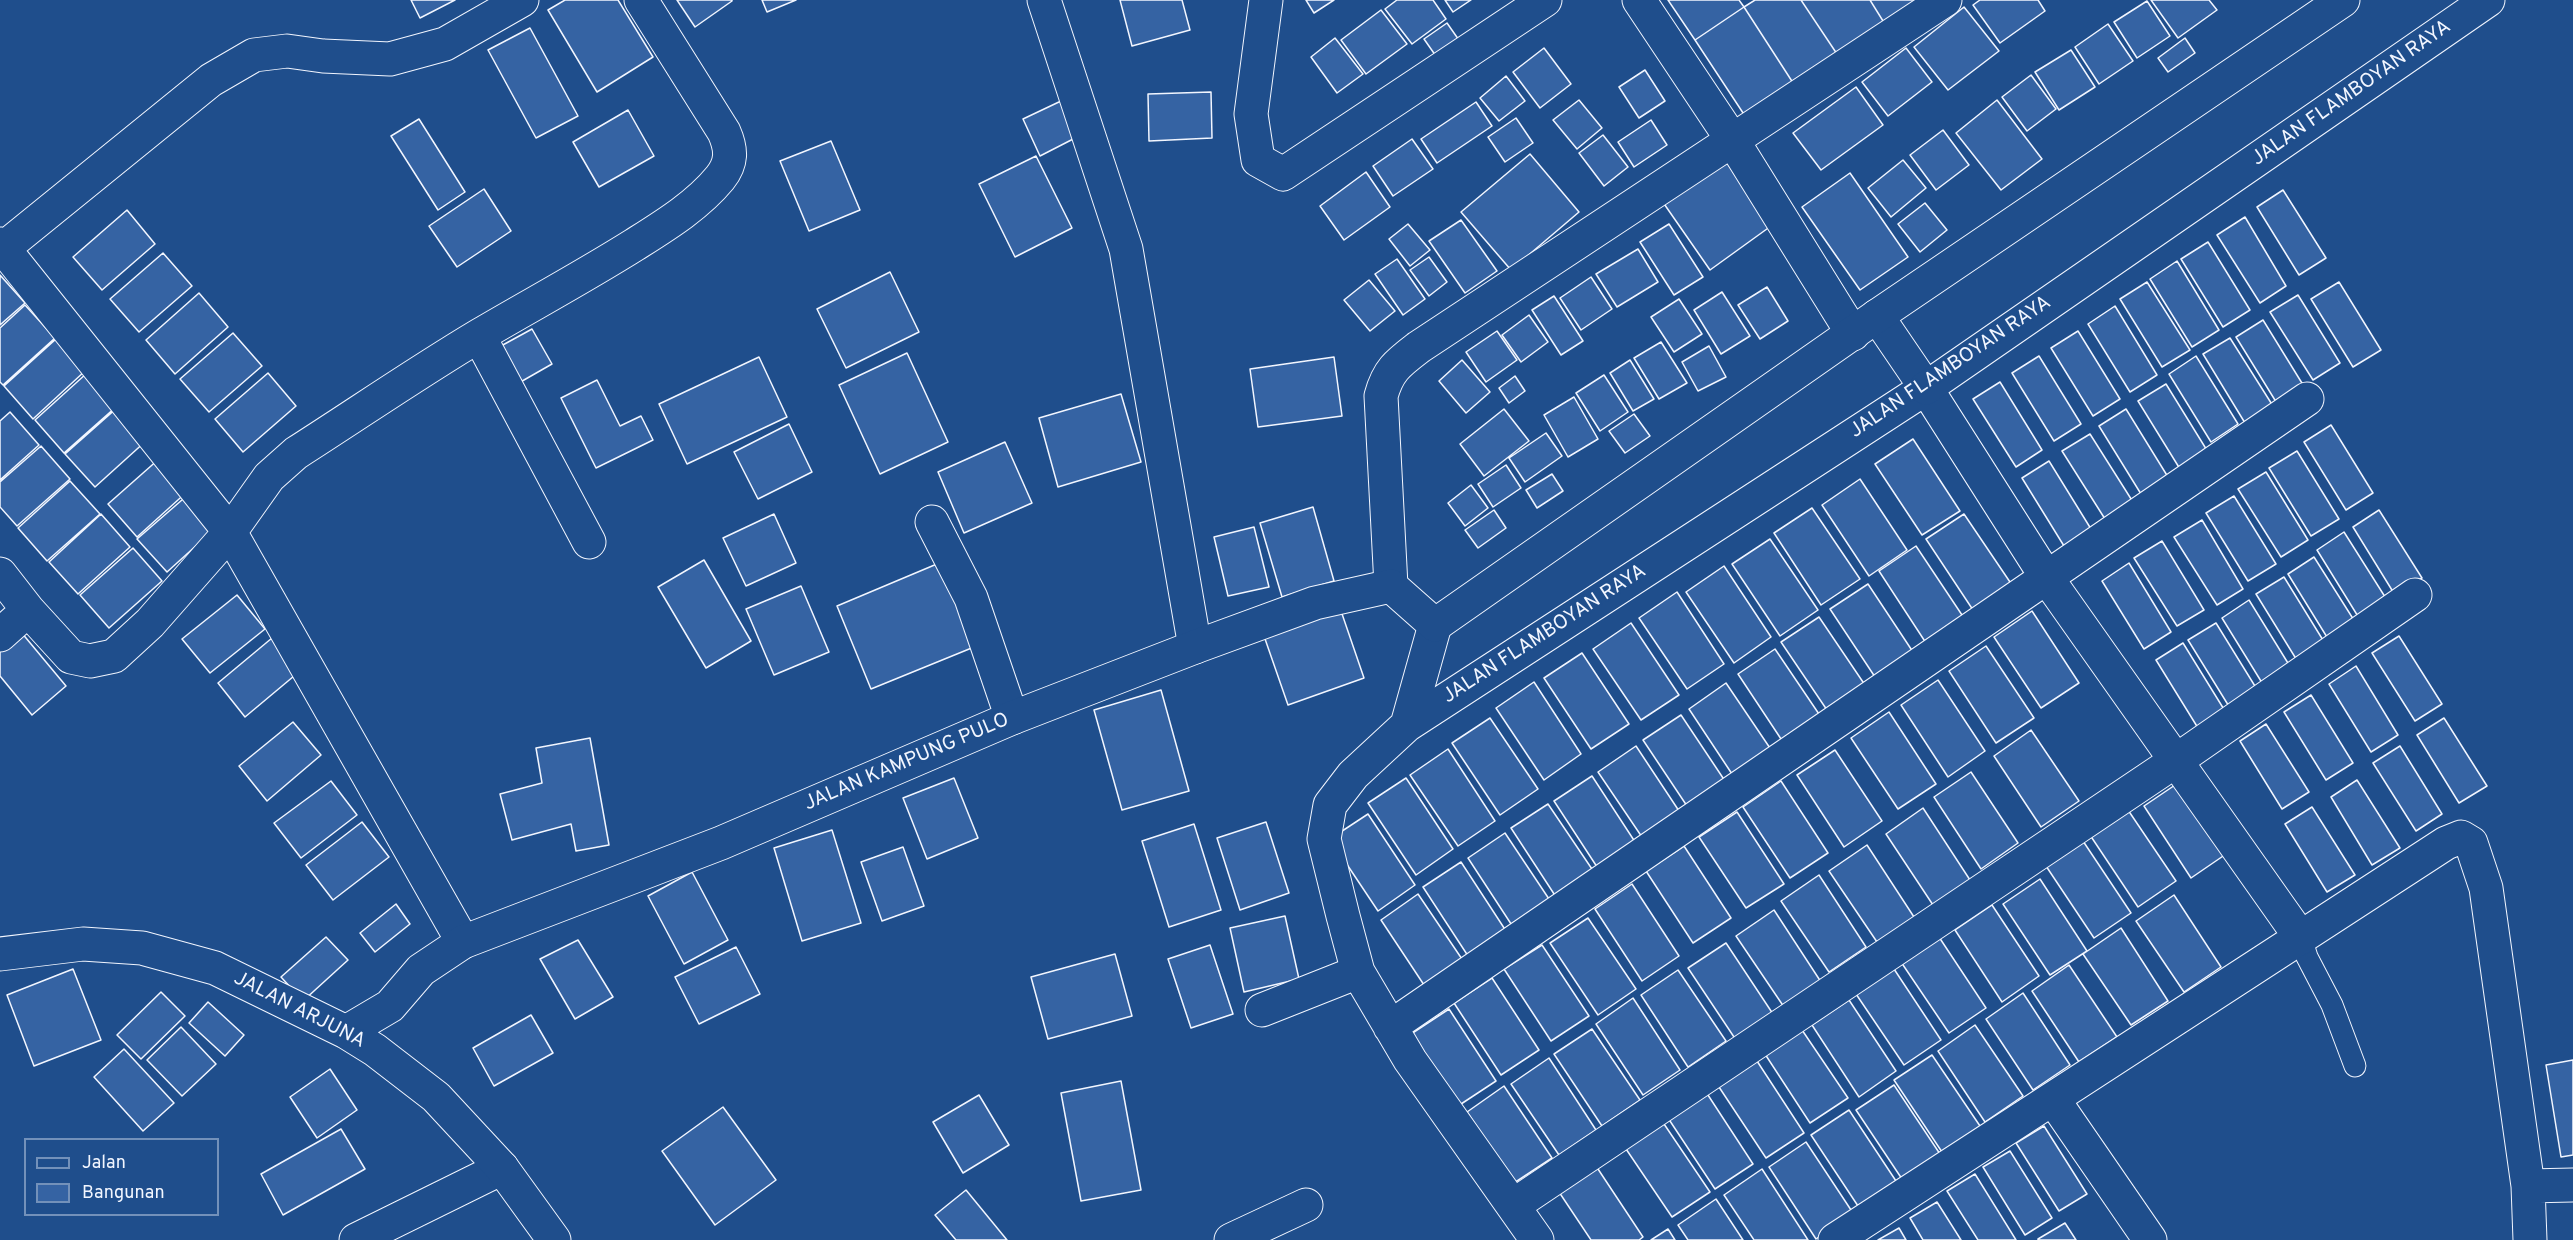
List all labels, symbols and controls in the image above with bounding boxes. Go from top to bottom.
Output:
street label: JALAN FLAMBOYAN RAYA [2248,16,2456,172]
street label: JALAN FLAMBOYAN RAYA [1846,292,2056,444]
street label: JALAN FLAMBOYAN RAYA [1439,560,1651,710]
street label: JALAN KAMPUNG PULO [801,709,1013,817]
street label: JALAN ARJUNA [229,967,369,1055]
legend [24,1138,219,1216]
text: Jalan [82,1152,126,1175]
text: Bangunan [82,1182,165,1205]

